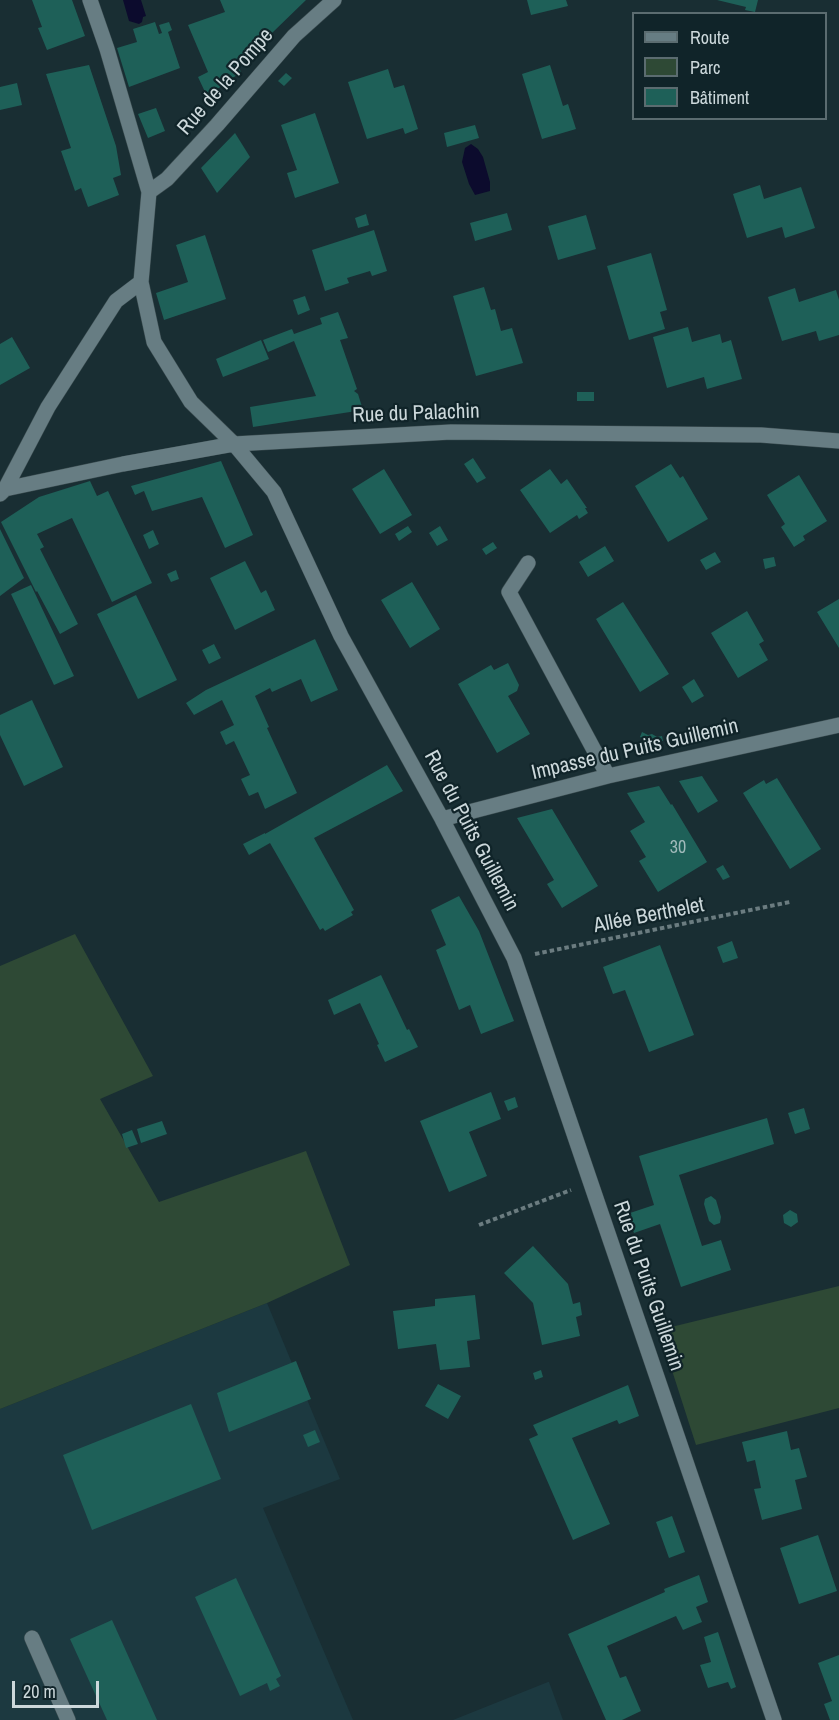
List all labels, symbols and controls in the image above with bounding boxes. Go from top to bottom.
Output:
legend [632,12,827,120]
street label: Rue de la Pompe [173,24,279,140]
text: Route [690,25,729,50]
text: Parc [690,55,720,80]
text: Bâtiment [690,85,749,110]
street label: Rue du Palachin [352,399,480,429]
street label: Impasse du Puits Guillemin [529,714,741,786]
street label: Rue du Puits Guillemin [418,746,524,916]
house number: 30 [670,837,686,859]
street label: Allée Berthelet [592,893,706,939]
street label: Rue du Puits Guillemin [607,1198,689,1374]
scale bar [15,1669,102,1707]
text: 20 m [23,1679,56,1704]

